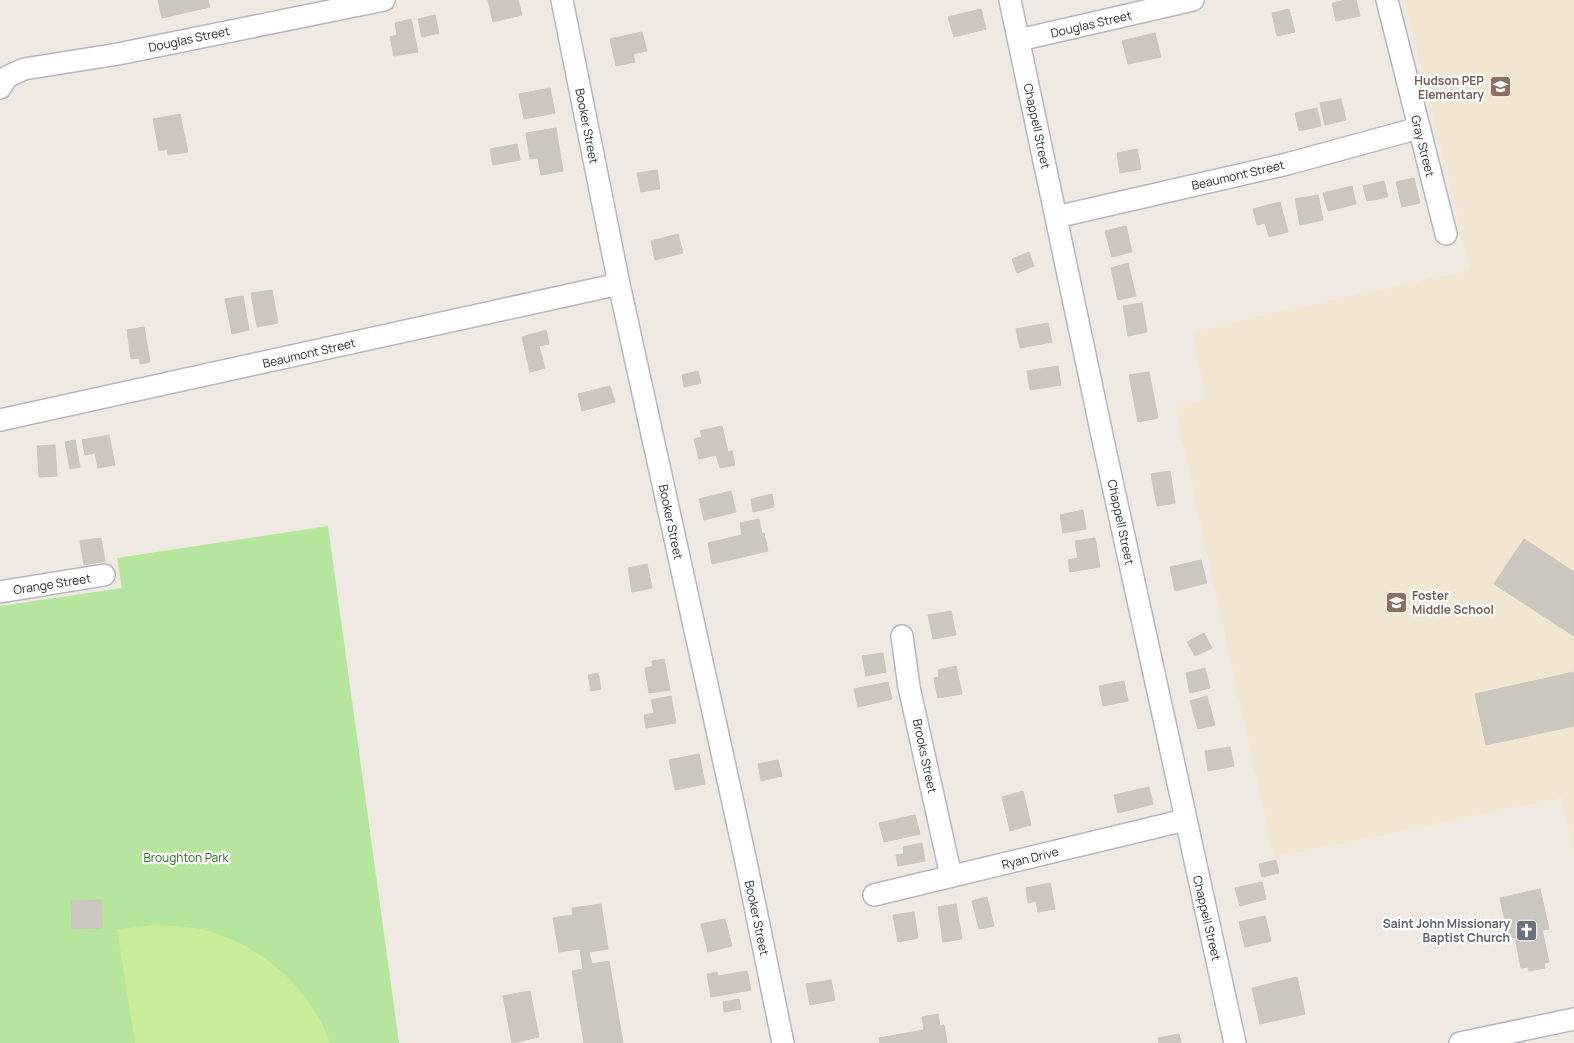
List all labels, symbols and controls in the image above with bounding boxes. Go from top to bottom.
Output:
street label: Douglas Street [1049,6,1133,42]
street label: Douglas Street [147,22,231,56]
place label: Hudson PEP Elementary [1414,72,1484,103]
school or university icon: Hudson PEP Elementary [1488,75,1512,99]
street label: Chappell Street [1020,82,1054,170]
street label: Booker Street [571,87,603,165]
street label: Gray Street [1407,113,1439,179]
street label: Beaumont Street [1190,156,1286,194]
street label: Beaumont Street [261,334,357,372]
street label: Chappell Street [1104,478,1138,566]
street label: Booker Street [655,483,687,561]
street label: Orange Street [12,569,92,599]
place label: Foster Middle School [1412,587,1494,618]
school or university icon: Foster Middle School [1384,590,1408,614]
street label: Brooks Street [909,717,941,795]
street label: Ryan Drive [1000,843,1060,873]
park label: Broughton Park [143,849,230,866]
street label: Chappell Street [1189,874,1225,962]
street label: Booker Street [741,879,773,957]
place label: Saint John Missionary Baptist Church [1383,915,1510,946]
church icon: Saint John Missionary Baptist Church [1514,918,1538,942]

